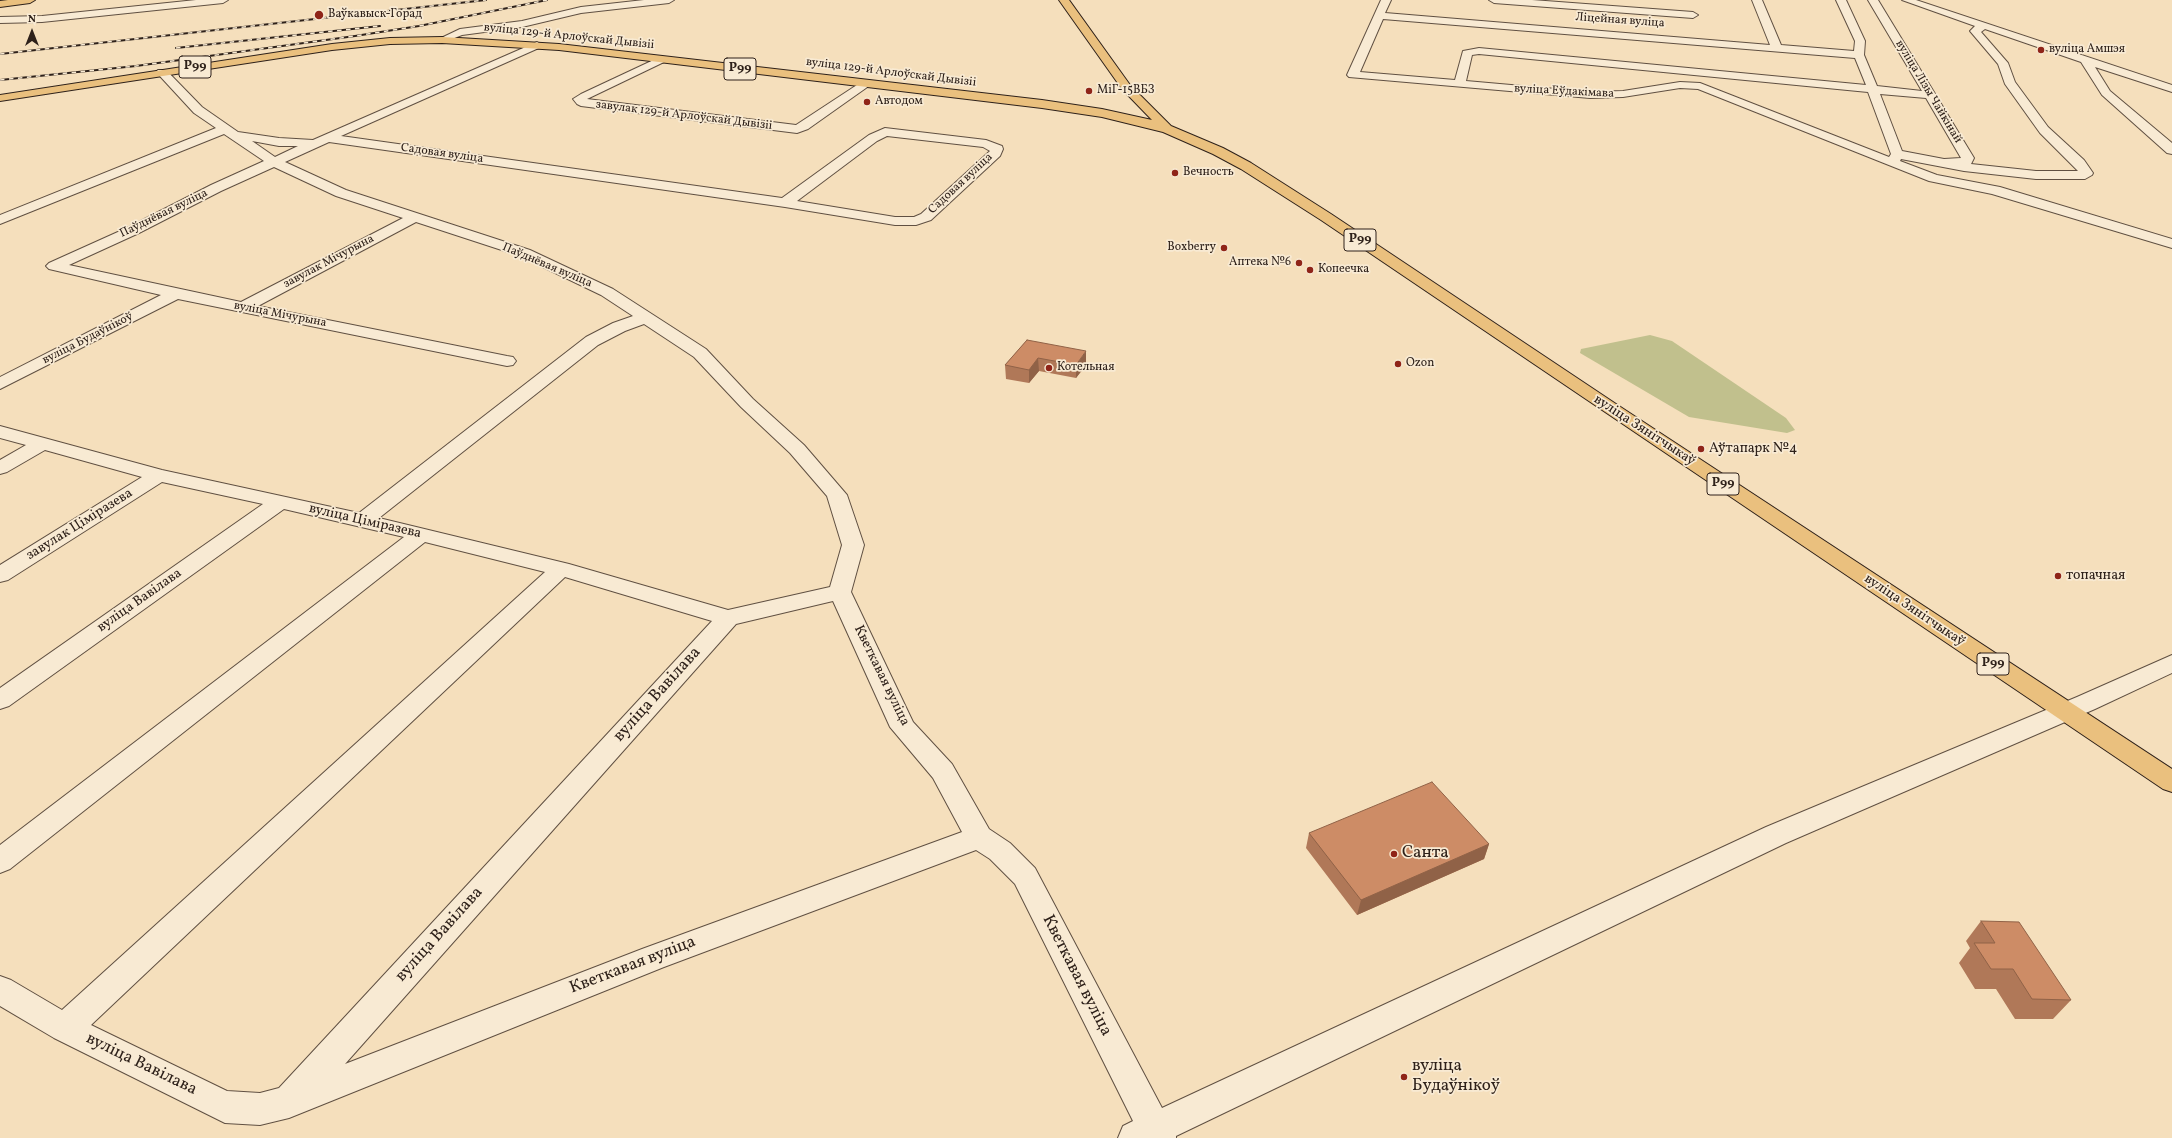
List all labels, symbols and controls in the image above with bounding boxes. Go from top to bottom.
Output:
place label: Ваўкавыск-Горад [328,8,422,22]
marker: Ваўкавыск-Горад [313,9,325,21]
street label: Ліцейная вуліца [1575,11,1665,31]
north arrow [12,12,52,52]
text: N [28,12,36,27]
street label: вуліца 129-й Арлоўскай Дывізіі [483,21,655,53]
street label: вуліца Лізы Чайкінай [1891,38,1965,146]
place label: вуліца Амшэя [2049,43,2125,57]
marker: вуліца Амшэя [2036,45,2046,55]
street label: вуліца 129-й Арлоўскай Дывізіі [805,55,977,91]
road number: Р99 [179,56,211,78]
road number: Р99 [724,58,756,80]
street label: вуліца Еўдакімава [1514,82,1614,102]
place label: МіГ-15ВБЗ [1097,84,1154,98]
marker: МіГ-15ВБЗ [1084,86,1094,96]
place label: Автодом [875,95,923,109]
marker: Автодом [862,97,872,107]
street label: завулак 129-й Арлоўскай Дывізіі [595,98,773,134]
street label: Садовая вуліца [400,141,484,167]
street label: Садовая вуліца [926,150,996,218]
place label: Вечность [1183,166,1234,180]
marker: Вечность [1170,168,1180,178]
street label: Паўднёвая вуліца [118,186,210,242]
road number: Р99 [1344,229,1376,251]
street label: завулак Мічурына [281,232,377,292]
street label: Паўднёвая вуліца [500,241,594,291]
place label: Boxberry [1167,241,1216,255]
marker: Boxberry [1219,243,1229,253]
place label: Аптека №6 [1229,256,1291,270]
marker: Аптека №6 [1294,258,1304,268]
place label: Копеечка [1318,263,1369,277]
marker: Копеечка [1305,265,1315,275]
street label: вуліца Мічурына [232,299,328,331]
street label: вуліца Будаўнікоў [40,310,136,368]
place label: Ozon [1406,357,1434,371]
marker: Ozon [1393,359,1403,369]
place label: Котельная [1057,361,1115,375]
marker: Котельная [1044,363,1054,373]
street label: вуліца Зянітчыкаў [1590,392,1698,470]
place label: Аўтапарк №4 [1709,441,1797,457]
marker: Аўтапарк №4 [1696,444,1706,454]
road number: Р99 [1707,473,1739,495]
street label: завулак Ціміразева [24,485,136,565]
street label: вуліца Ціміразева [307,501,423,543]
street label: вуліца Вавілава [94,566,186,636]
place label: топачная [2066,568,2125,584]
street label: вуліца Зянітчыкаў [1860,571,1968,651]
marker: топачная [2053,571,2063,581]
street label: Кветкавая вуліца [849,623,913,729]
street label: вуліца Вавілава [610,643,706,747]
road number: Р99 [1977,653,2009,675]
place label: Санта [1402,844,1449,864]
marker: Санта [1389,849,1399,859]
street label: вуліца Вавілава [392,883,488,987]
street label: Кветкавая вуліца [1037,912,1115,1040]
street label: Кветкавая вуліца [567,933,699,999]
street label: вуліца Вавілава [82,1029,200,1101]
place label: вуліца Будаўнікоў [1412,1057,1500,1097]
marker: вуліца Будаўнікоў [1399,1072,1409,1082]

